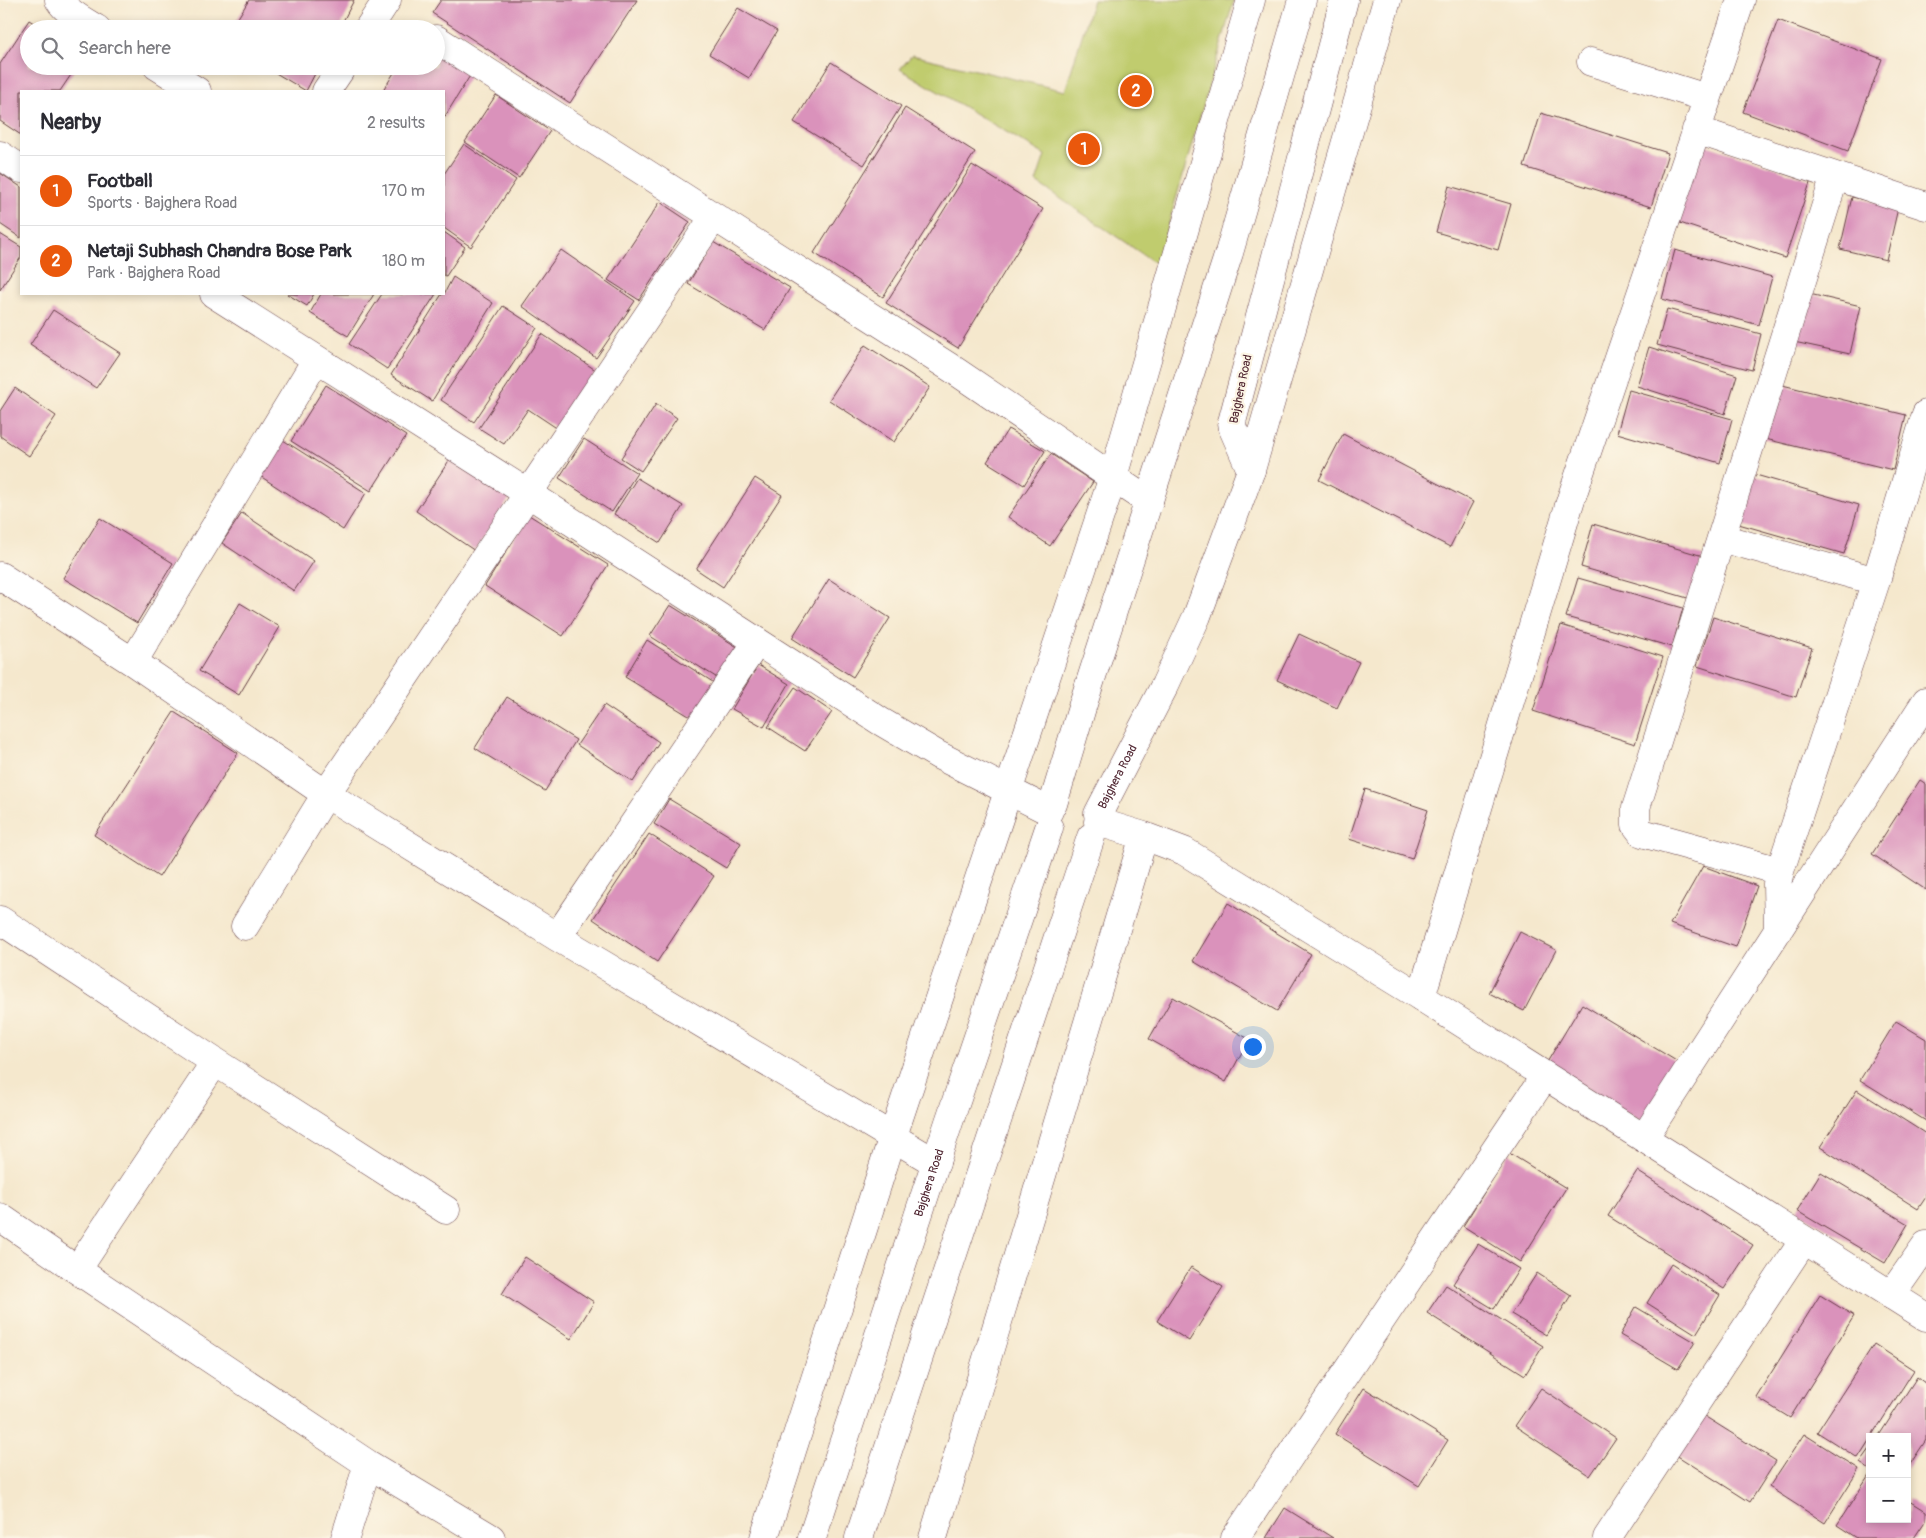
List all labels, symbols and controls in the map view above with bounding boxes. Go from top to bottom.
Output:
search box [20,20,445,75]
icon: search [38,34,66,62]
text: Search here [78,36,171,60]
pin: 2 [1120,72,1152,110]
text: Nearby [40,109,101,136]
text: 2 results [367,113,425,133]
pin: 1 [1068,130,1100,168]
text: Football [87,169,153,193]
text: 1 [53,181,59,201]
text: 170 m [382,181,425,201]
text: Sports · Bajghera Road [87,193,237,213]
text: Netaji Subhash Chandra Bose Park [87,239,352,263]
text: 2 [52,251,60,271]
text: 180 m [382,251,425,271]
text: Park · Bajghera Road [87,263,221,283]
street label: Bajghera Road [1226,353,1256,425]
street label: Bajghera Road [1095,742,1140,811]
your location [1240,1034,1266,1060]
street label: Bajghera Road [911,1147,947,1218]
map controls [1866,1433,1911,1523]
button: + [1866,1433,1911,1478]
button: − [1866,1478,1911,1523]

